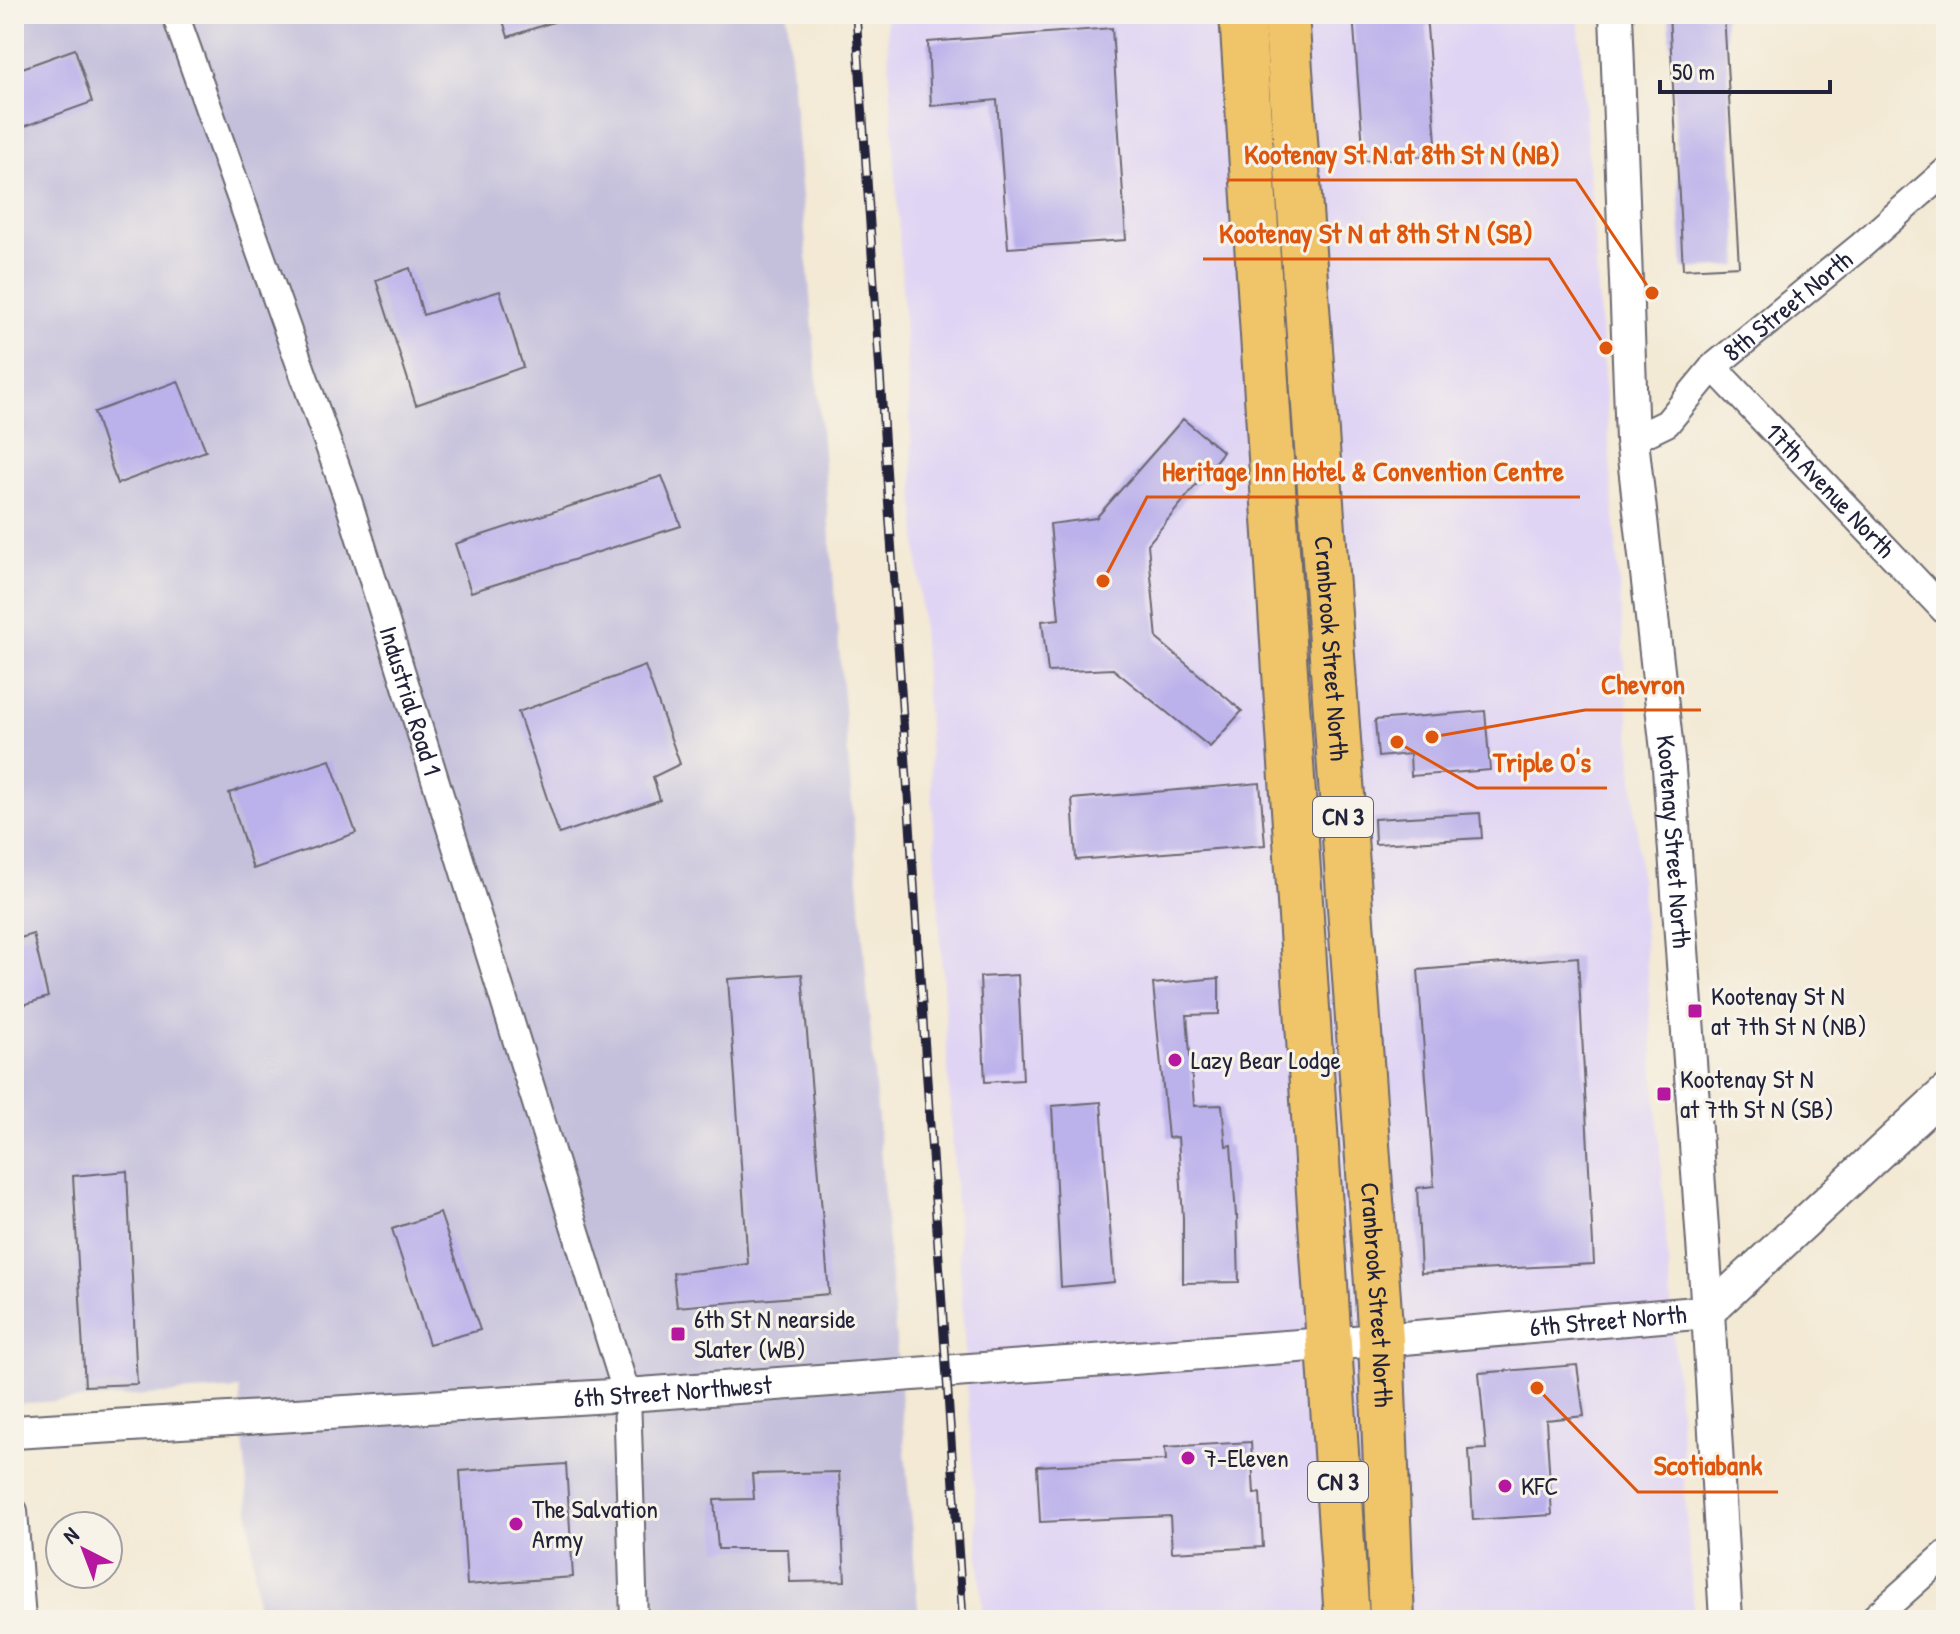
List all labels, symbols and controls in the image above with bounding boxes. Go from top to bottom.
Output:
scale bar [1660,44,1830,94]
text: 50 m [1672,55,1715,87]
callout: Kootenay St N at 8th St N (NB) [1228,128,1576,180]
text: Kootenay St N at 8th St N (NB) [1244,135,1560,174]
callout: Kootenay St N at 8th St N (SB) [1203,207,1549,259]
text: Kootenay St N at 8th St N (SB) [1219,214,1533,253]
street label: 8th Street North [1715,242,1860,369]
street label: 17th Avenue North [1758,415,1903,565]
callout: Heritage Inn Hotel & Convention Centre [1147,445,1580,497]
text: Heritage Inn Hotel & Convention Centre [1162,452,1565,491]
street label: Cranbrook Street North [1306,535,1357,762]
street label: Industrial Road 1 [371,622,451,779]
callout: Chevron [1585,658,1701,710]
text: Chevron [1601,665,1685,703]
street label: Kootenay Street North [1648,733,1700,949]
callout: Triple O's [1477,736,1607,788]
text: Triple O's [1492,743,1591,782]
road number: CN 3 [1313,797,1373,837]
place label: Kootenay St N at 7th St N (NB) [1711,978,1867,1043]
marker: Kootenay St N at 7th St N (NB) [1686,1002,1704,1020]
place label: Lazy Bear Lodge [1191,1042,1341,1077]
marker: Lazy Bear Lodge [1166,1051,1184,1069]
place label: Kootenay St N at 7th St N (SB) [1680,1061,1834,1126]
marker: Kootenay St N at 7th St N (SB) [1655,1085,1673,1103]
street label: Cranbrook Street North [1353,1181,1402,1408]
street label: 6th Street North [1528,1296,1688,1344]
place label: 6th St N nearside Slater (WB) [694,1301,856,1366]
marker: 6th St N nearside Slater (WB) [669,1325,687,1343]
street label: 6th Street Northwest [573,1366,774,1415]
place label: 7-Eleven [1204,1440,1289,1475]
callout: Scotiabank [1638,1440,1778,1492]
text: Scotiabank [1654,1446,1763,1484]
marker: 7-Eleven [1179,1449,1197,1467]
road number: CN 3 [1308,1462,1368,1502]
place label: KFC [1521,1468,1559,1503]
marker: KFC [1496,1477,1514,1495]
place label: The Salvation Army [532,1491,658,1556]
north arrow [44,1510,124,1590]
marker: The Salvation Army [507,1515,525,1533]
text: N [56,1520,85,1550]

